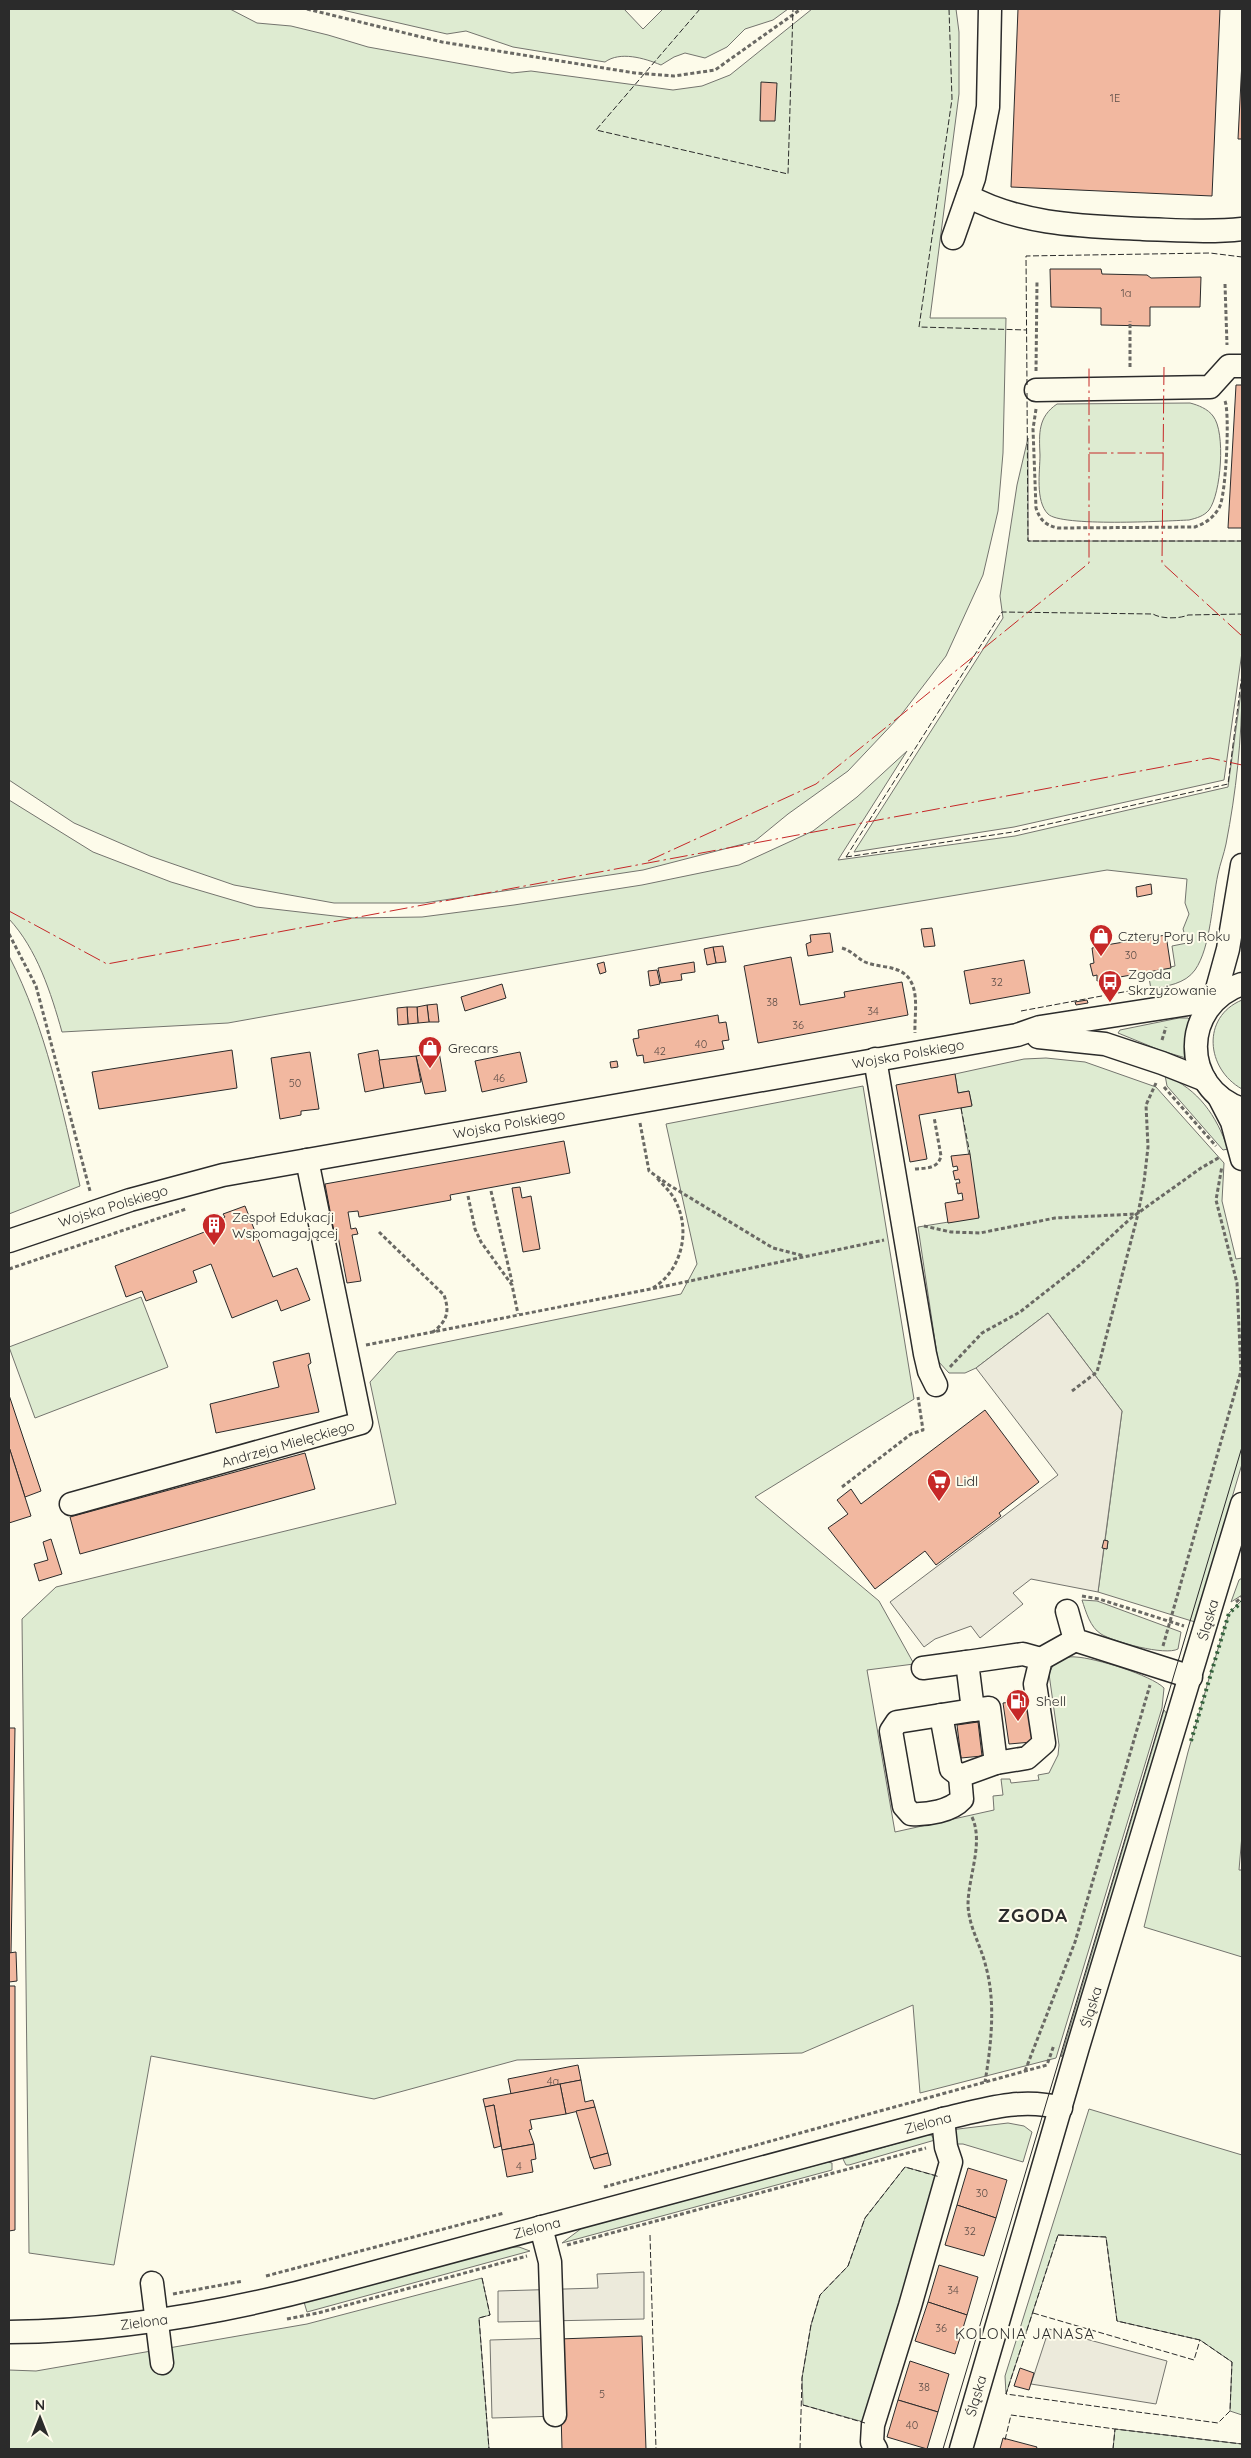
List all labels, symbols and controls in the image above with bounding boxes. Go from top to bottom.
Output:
house number: 1E [1110,91,1120,105]
house number: 1a [1121,286,1131,300]
shop icon: Cztery Pory Roku [1088,923,1114,957]
place label: Cztery Pory Roku [1118,927,1231,945]
house number: 30 [1125,948,1137,962]
place label: Zgoda Skrzyżowanie [1128,965,1217,999]
bus stop icon: Zgoda Skrzyżowanie [1097,969,1123,1003]
house number: 32 [991,975,1003,989]
house number: 38 [766,995,778,1009]
house number: 34 [867,1004,879,1018]
house number: 36 [792,1018,804,1032]
shop icon: Grecars [417,1035,443,1069]
street label: Wojska Polskiego [851,1035,965,1073]
house number: 40 [695,1037,707,1051]
place label: Grecars [448,1039,498,1057]
house number: 42 [654,1044,666,1058]
house number: 46 [493,1071,505,1085]
house number: 50 [289,1076,301,1090]
street label: Wojska Polskiego [452,1105,566,1143]
street label: Wojska Polskiego [56,1181,170,1231]
place label: Zespoł Edukacji Wspomagającej [232,1208,339,1242]
building icon: Zespoł Edukacji Wspomagającej [201,1212,227,1246]
street label: Andrzeja Mielęckiego [219,1416,357,1472]
supermarket icon: Lidl [926,1468,952,1502]
place label: Lidl [956,1472,978,1490]
street label: Śląska [1194,1597,1222,1643]
fuel station icon: Shell [1005,1688,1031,1722]
place label: Shell [1036,1692,1066,1710]
district label: ZGODA [998,1903,1068,1927]
street label: Śląska [1076,1984,1106,2030]
house number: 4a [547,2074,559,2088]
street label: Zielona [902,2108,954,2138]
house number: 4 [516,2159,522,2173]
house number: 30 [976,2186,988,2200]
street label: Zielona [511,2213,563,2243]
house number: 32 [964,2224,976,2238]
house number: 34 [947,2283,959,2297]
street label: Zielona [119,2310,169,2334]
house number: 36 [935,2321,947,2335]
district label: KOLONIA JANASA [955,2324,1095,2343]
street label: Śląska [962,2373,990,2419]
house number: 38 [918,2380,930,2394]
house number: 5 [599,2387,605,2401]
north arrow [15,2393,65,2443]
text: N [35,2396,45,2414]
house number: 40 [906,2418,918,2432]

